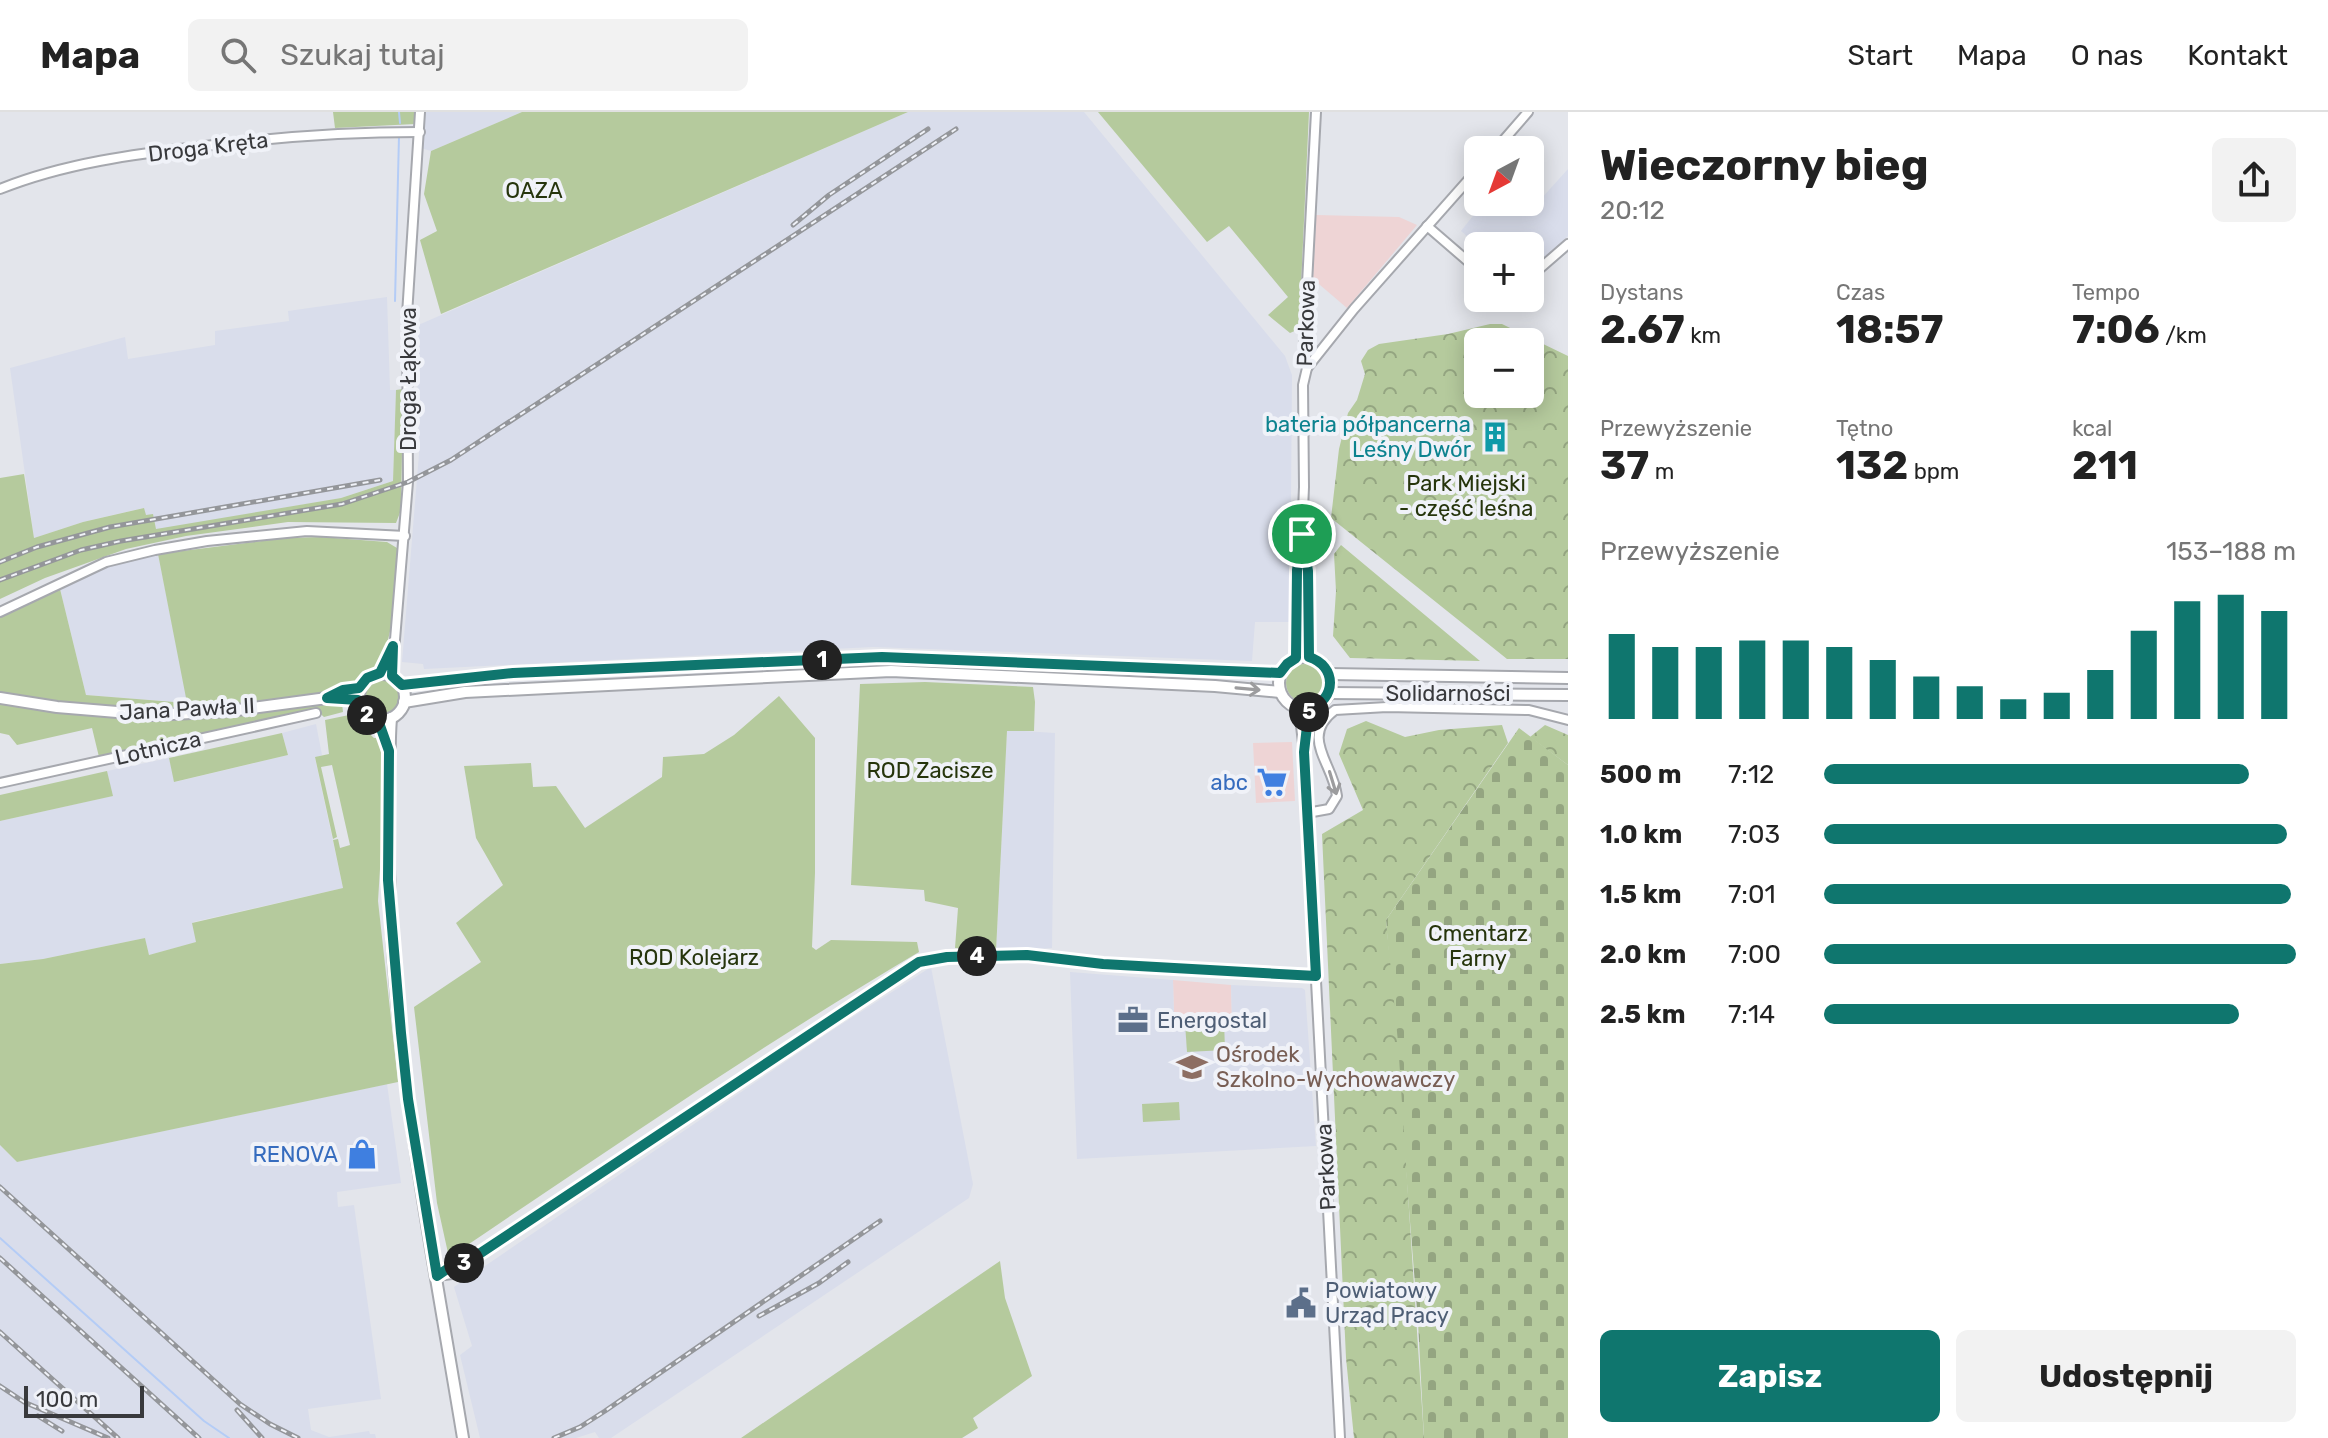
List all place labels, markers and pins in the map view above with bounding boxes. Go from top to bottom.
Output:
place label: bateria półpancerna Leśny Dwór [1265,411,1472,463]
building icon: bateria półpancerna Leśny Dwór [1478,420,1512,454]
pin [1268,500,1336,568]
pin: 1 [802,640,842,680]
pin: 5 [1289,692,1329,732]
pin: 2 [347,695,387,735]
supermarket icon: abc [1255,765,1289,799]
place label: abc [1211,769,1248,796]
pin: 4 [957,936,997,976]
office icon: Energostal [1116,1003,1150,1037]
place label: Energostal [1157,1007,1267,1034]
place label: Ośrodek Szkolno-Wychowawczy [1216,1041,1455,1093]
school or university icon: Ośrodek Szkolno-Wychowawczy [1175,1050,1209,1084]
shop icon: RENOVA [345,1137,379,1171]
place label: RENOVA [252,1141,338,1168]
pin: 3 [444,1243,484,1283]
place label: Powiatowy Urząd Pracy [1325,1277,1449,1329]
public building icon: Powiatowy Urząd Pracy [1284,1286,1318,1320]

